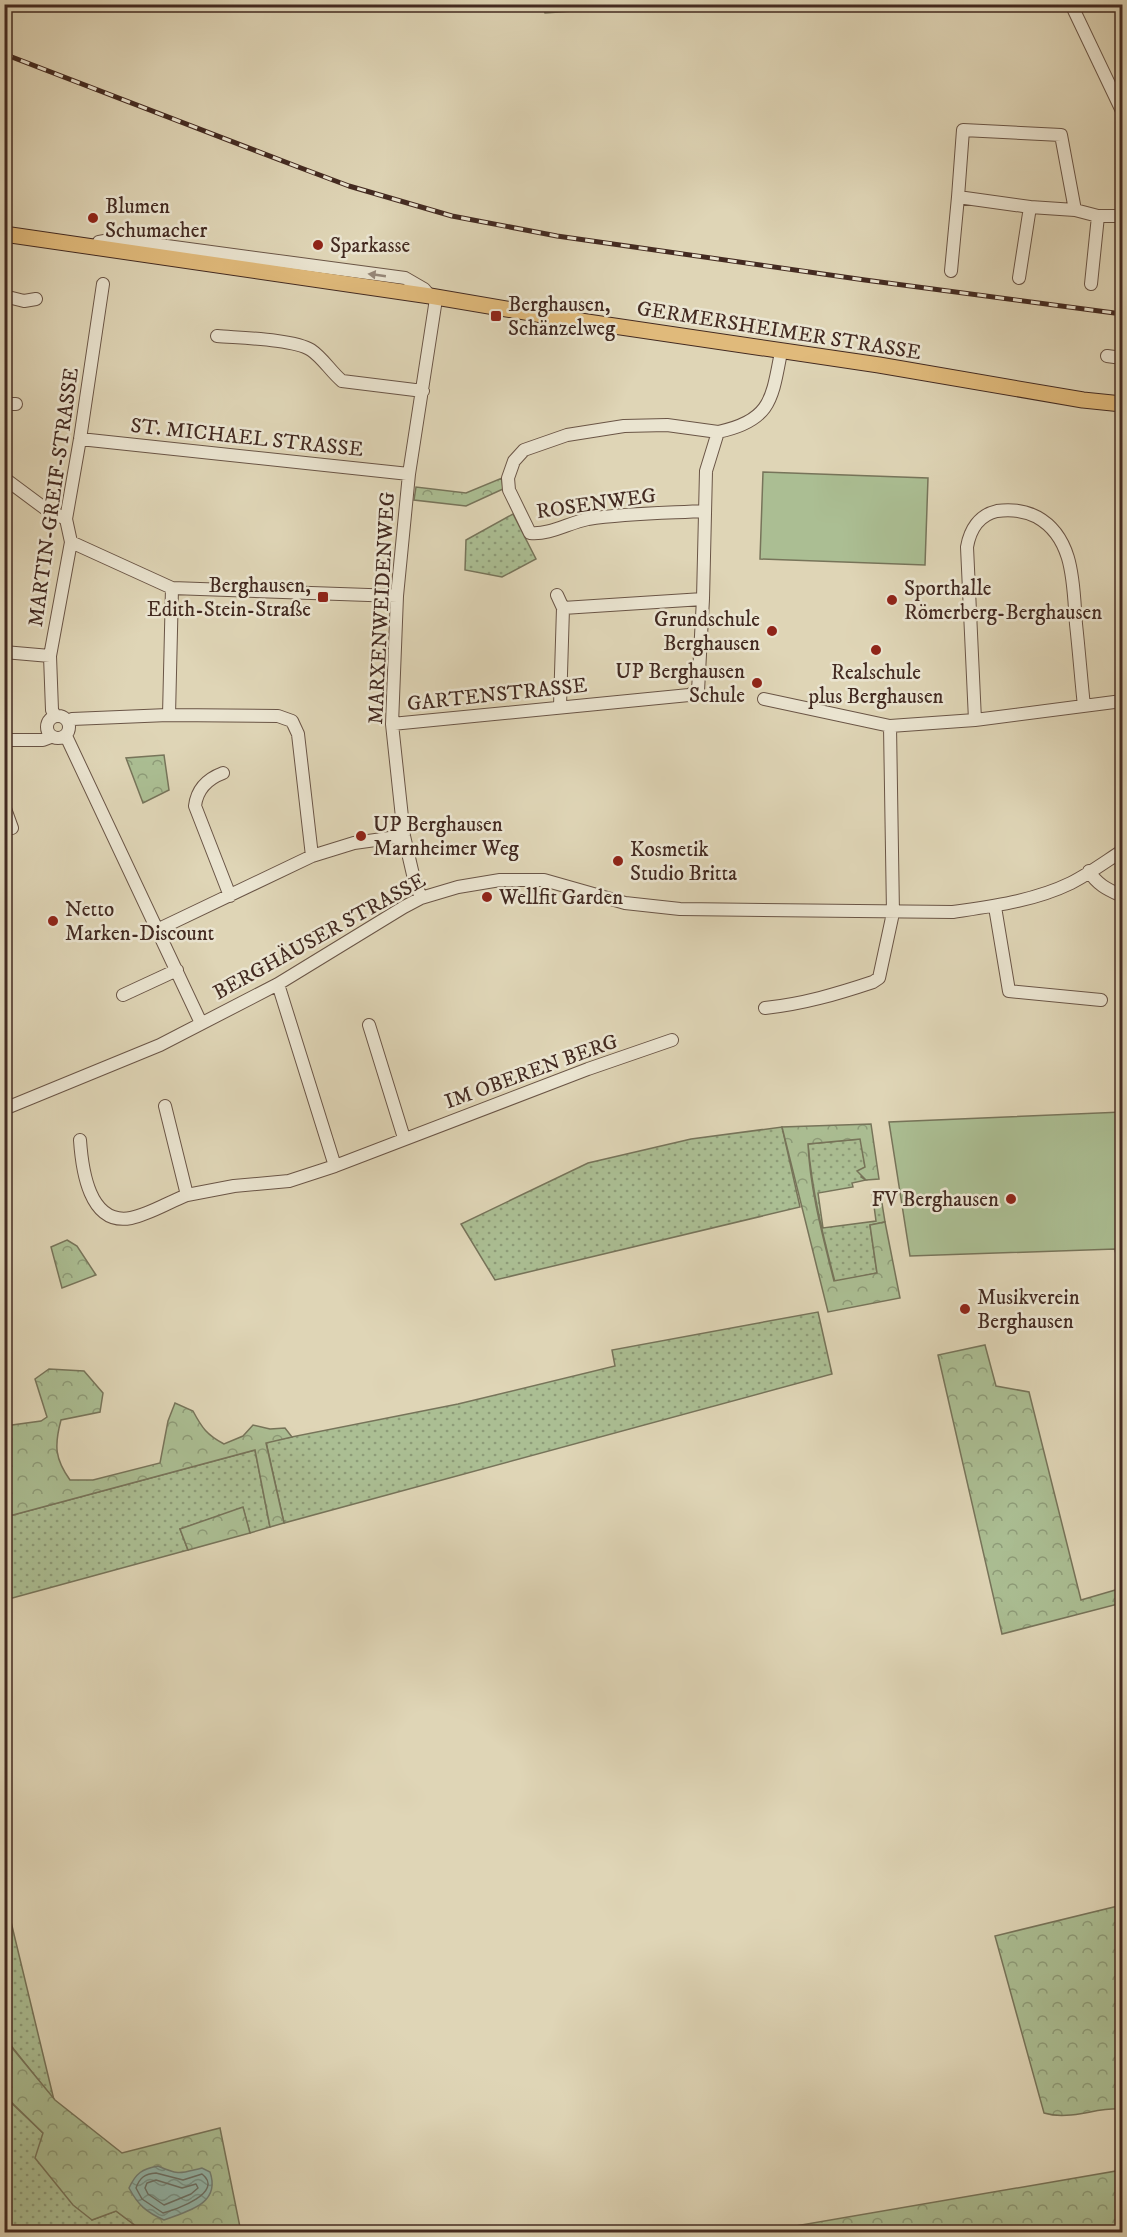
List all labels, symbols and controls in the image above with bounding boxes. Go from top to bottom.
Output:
place label: Blumen Schumacher [105,194,207,244]
marker: Blumen Schumacher [86,211,100,225]
place label: Sparkasse [330,233,411,259]
marker: Sparkasse [311,238,325,252]
one-way arrow [368,270,387,279]
place label: Berghausen, Schänzelweg [508,292,616,342]
street label: GERMERSHEIMER STRASSE [635,296,923,366]
marker: Berghausen, Schänzelweg [489,309,503,323]
street label: MARTIN-GREIF-STRASSE [23,366,85,628]
street label: ST. MICHAEL STRASSE [129,413,365,463]
street label: ROSENWEG [535,483,658,525]
street label: MARXENWEIDENWEG [363,491,401,725]
place label: Berghausen, Edith-Stein-Straße [147,573,311,623]
place label: Sporthalle Römerberg-Berghausen [904,576,1102,626]
marker: Berghausen, Edith-Stein-Straße [316,590,330,604]
marker: Sporthalle Römerberg-Berghausen [885,593,899,607]
place label: Grundschule Berghausen [654,607,760,657]
marker: Grundschule Berghausen [765,624,779,638]
marker: Realschule plus Berghausen [869,643,883,657]
place label: UP Berghausen Schule [615,659,745,709]
place label: Realschule plus Berghausen [807,660,944,710]
street label: GARTENSTRASSE [406,673,589,717]
marker: UP Berghausen Schule [750,676,764,690]
place label: UP Berghausen Marnheimer Weg [373,812,520,862]
marker: UP Berghausen Marnheimer Weg [354,829,368,843]
place label: Kosmetik Studio Britta [630,837,737,887]
marker: Kosmetik Studio Britta [611,854,625,868]
street label: BERGHÄUSER STRASSE [208,867,430,1006]
place label: Wellfit Garden [498,885,623,911]
marker: Wellfit Garden [480,890,494,904]
place label: Netto Marken-Discount [65,897,215,947]
marker: Netto Marken-Discount [46,914,60,928]
street label: IM OBEREN BERG [441,1028,622,1115]
place label: FV Berghausen [872,1187,999,1213]
marker: FV Berghausen [1004,1192,1018,1206]
place label: Musikverein Berghausen [977,1285,1080,1335]
marker: Musikverein Berghausen [958,1302,972,1316]

